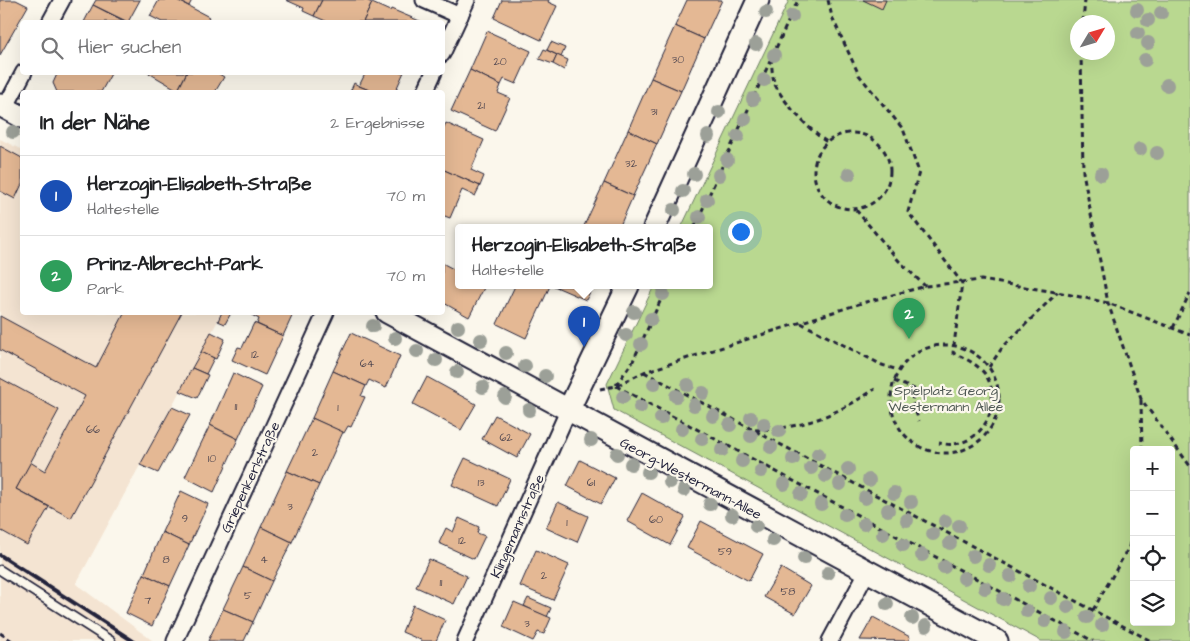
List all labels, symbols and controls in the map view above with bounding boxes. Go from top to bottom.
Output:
north arrow [1070,15,1115,60]
search box [20,20,445,75]
icon: search [38,34,66,62]
text: Hier suchen [78,34,181,61]
house number: 30 [672,52,684,67]
house number: 20 [493,54,507,69]
house number: 21 [477,98,485,113]
house number: 31 [650,104,658,119]
text: In der Nähe [40,108,150,137]
text: 2 Ergebnisse [330,112,425,134]
house number: 32 [625,156,638,171]
text: Herzogin-Elisabeth-Straße [87,171,312,198]
text: 1 [55,185,57,207]
text: 70 m [386,185,425,207]
text: Haltestelle [87,198,159,220]
your location [728,219,754,245]
popup [455,224,713,289]
text: Herzogin-Elisabeth-Straße [472,232,696,259]
text: Prinz-Albrecht-Park [87,251,263,278]
text: Haltestelle [472,259,544,281]
text: 2 [51,265,61,287]
text: 70 m [386,265,425,287]
text: Park [87,278,124,300]
pin: 2 [893,298,925,339]
pin: 1 [568,306,600,347]
house number: 12 [251,347,260,362]
house number: 64 [360,356,375,371]
park label: Spielplatz Georg Westermann Allee [889,381,1004,417]
house number: 11 [235,399,238,414]
house number: 1 [337,400,339,415]
street label: Griepenkerlstraße [216,418,286,536]
house number: 66 [86,422,100,437]
house number: 62 [499,430,513,445]
street label: Georg-Westermann-Allee [616,433,765,525]
house number: 2 [312,445,319,460]
map controls [1130,446,1175,626]
button: + [1130,446,1175,491]
house number: 10 [208,451,216,466]
street label: Klingemannstraße [486,471,550,581]
house number: 13 [477,475,485,490]
house number: 61 [587,475,596,490]
button: − [1130,491,1175,536]
house number: 3 [287,499,293,514]
house number: 9 [182,511,188,526]
house number: 60 [649,512,663,527]
house number: 1 [566,515,568,530]
house number: 12 [458,533,467,548]
button: locate [1130,536,1175,581]
house number: 59 [718,544,732,559]
house number: 8 [162,552,170,567]
house number: 4 [260,552,268,567]
house number: 2 [541,568,548,583]
house number: 11 [440,575,443,590]
button: layers [1130,581,1175,626]
house number: 58 [781,584,795,599]
house number: 5 [244,588,252,603]
house number: 7 [145,593,152,608]
house number: 3 [524,616,530,631]

